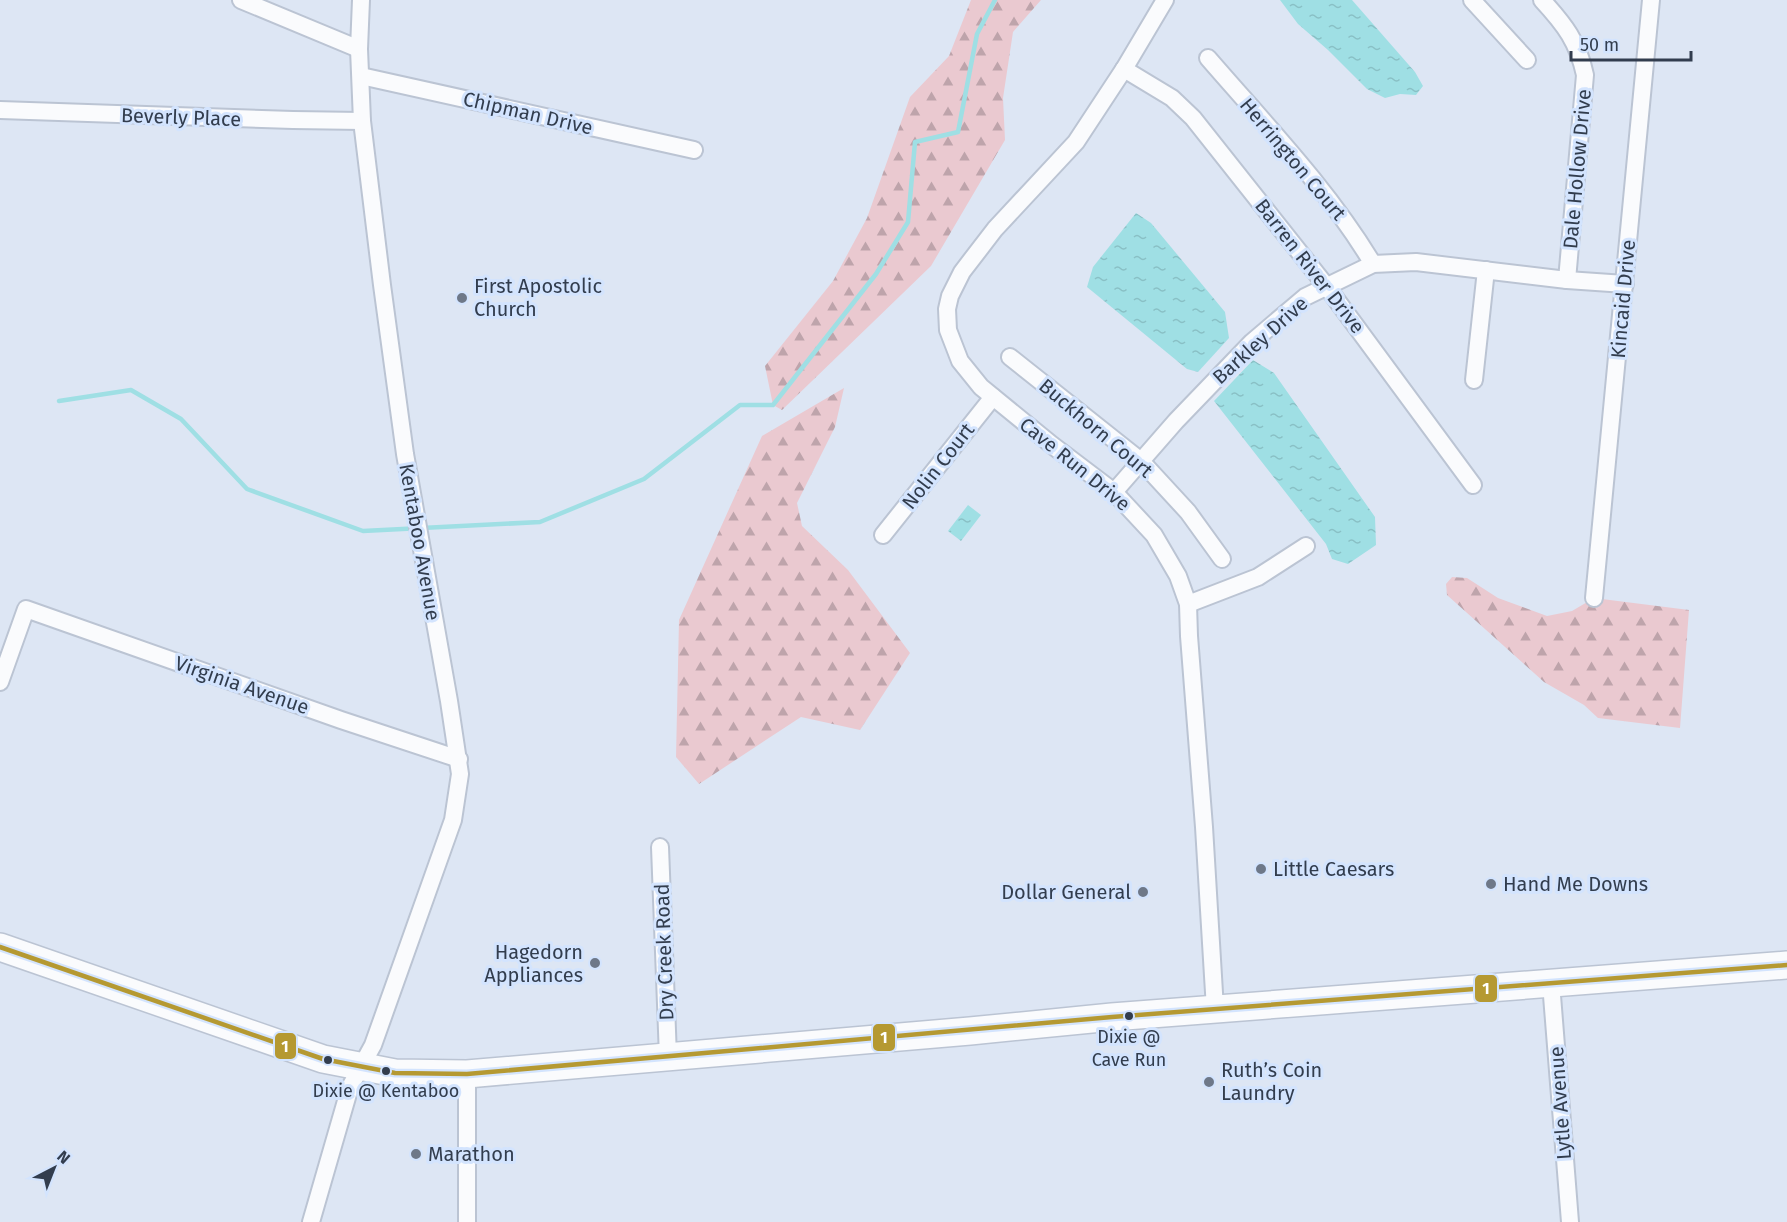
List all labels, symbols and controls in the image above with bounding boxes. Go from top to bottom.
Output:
scale bar [1571,24,1691,62]
text: 50 m [1580,34,1619,56]
street label: Chipman Drive [461,86,595,140]
street label: Dale Hollow Drive [1558,88,1596,250]
street label: Herrington Court [1235,93,1352,226]
street label: Beverly Place [120,103,242,131]
street label: Barren River Drive [1250,194,1370,338]
street label: Kincaid Drive [1606,239,1640,359]
place label: First Apostolic Church [474,274,602,321]
marker: First Apostolic Church [455,291,469,305]
street label: Barkley Drive [1208,291,1312,389]
street label: Buckhorn Court [1034,374,1158,483]
street label: Cave Run Drive [1015,412,1135,516]
street label: Nolin Court [897,417,980,514]
street label: Kentaboo Avenue [394,462,446,622]
street label: Virginia Avenue [172,651,312,719]
place label: Little Caesars [1273,857,1394,881]
marker: Little Caesars [1254,862,1268,876]
place label: Hand Me Downs [1503,872,1648,896]
marker: Hand Me Downs [1484,877,1498,891]
place label: Dollar General [1001,880,1131,904]
street label: Dry Creek Road [650,883,678,1021]
marker: Dollar General [1136,885,1150,899]
place label: Hagedorn Appliances [484,940,583,987]
marker: Hagedorn Appliances [588,956,602,970]
line badge: 1 [1474,974,1498,1003]
text: 1 [1482,979,1490,998]
marker: Dixie @ Cave Run [1123,1010,1135,1022]
line badge: 1 [872,1023,896,1052]
place label: Dixie @ Cave Run [1092,1026,1166,1071]
text: 1 [880,1028,888,1047]
line badge: 1 [274,1032,297,1060]
text: 1 [281,1037,289,1056]
street label: Lytle Avenue [1544,1045,1576,1161]
unlabelled marker [322,1054,334,1066]
place label: Ruth’s Coin Laundry [1221,1058,1322,1105]
marker: Dixie @ Kentaboo [380,1065,392,1077]
marker: Ruth’s Coin Laundry [1202,1075,1216,1089]
place label: Dixie @ Kentaboo [313,1080,459,1102]
north arrow [24,1138,84,1198]
place label: Marathon [428,1142,515,1166]
text: N [53,1147,74,1168]
marker: Marathon [409,1147,423,1161]

